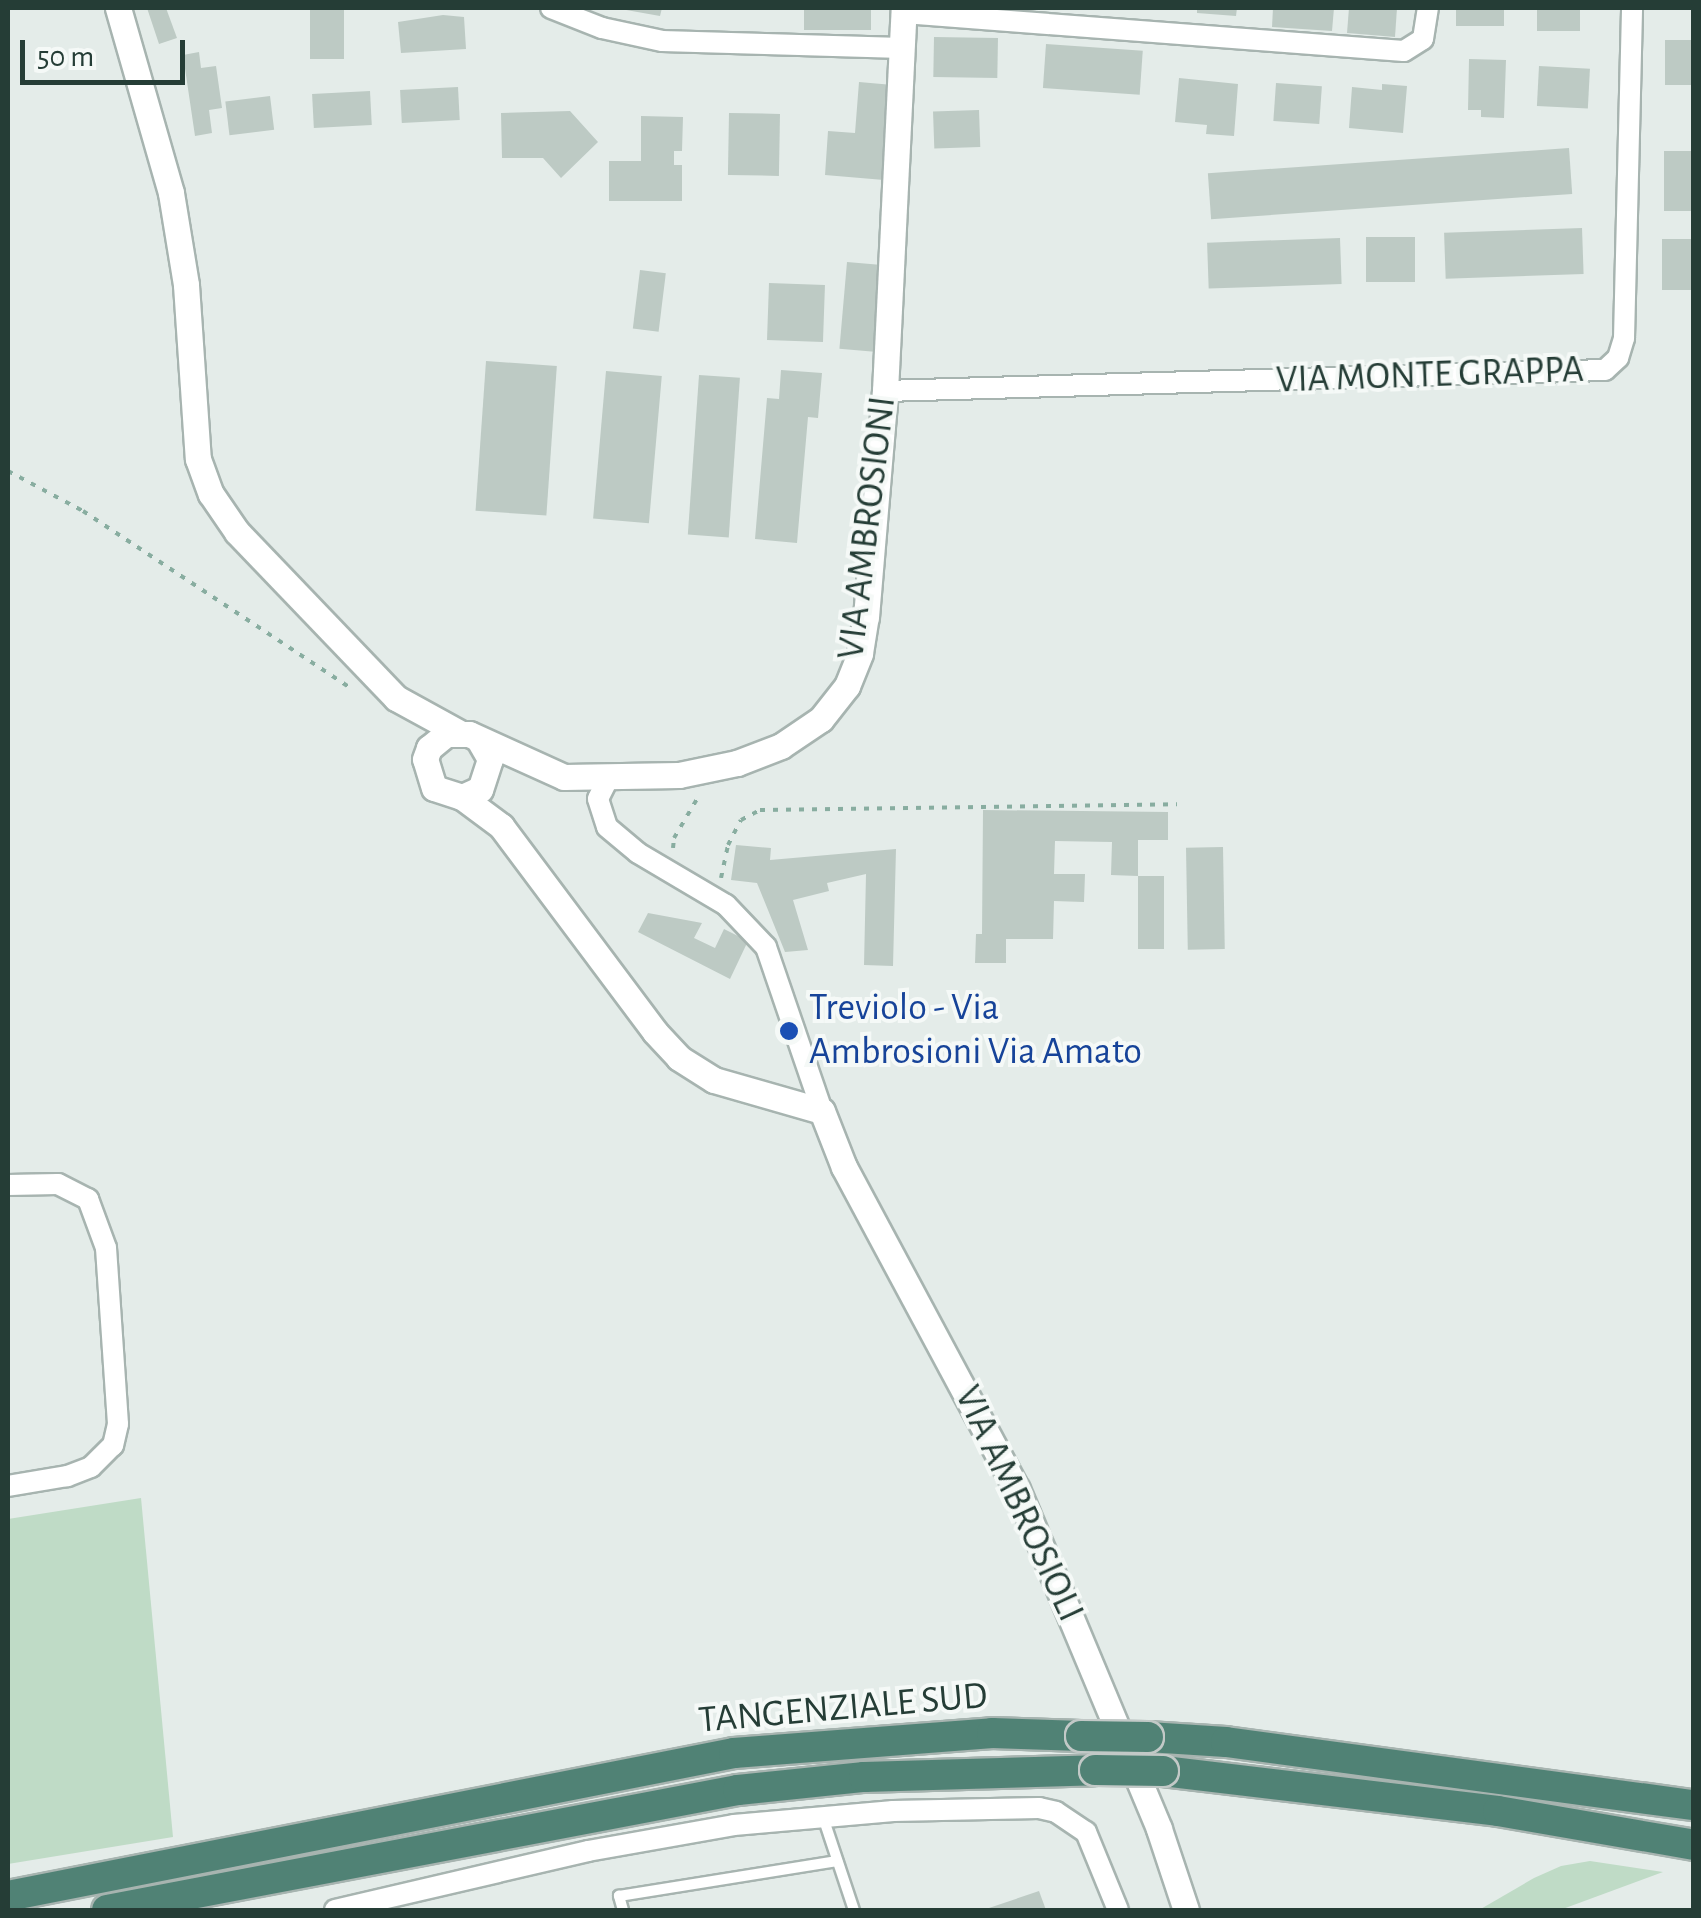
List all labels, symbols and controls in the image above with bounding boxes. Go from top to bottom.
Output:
scale bar [25,20,190,82]
text: 50 m [37,42,94,72]
street label: VIA MONTE GRAPPA [1275,348,1585,404]
street label: VIA AMBROSIONI [829,394,907,662]
place label: Treviolo - Via Ambrosioni Via Amato [809,986,1142,1076]
marker: Treviolo - Via Ambrosioni Via Amato [778,1020,800,1042]
street label: VIA AMBROSIOLI [944,1379,1092,1629]
street label: TANGENZIALE SUD [697,1674,989,1744]

